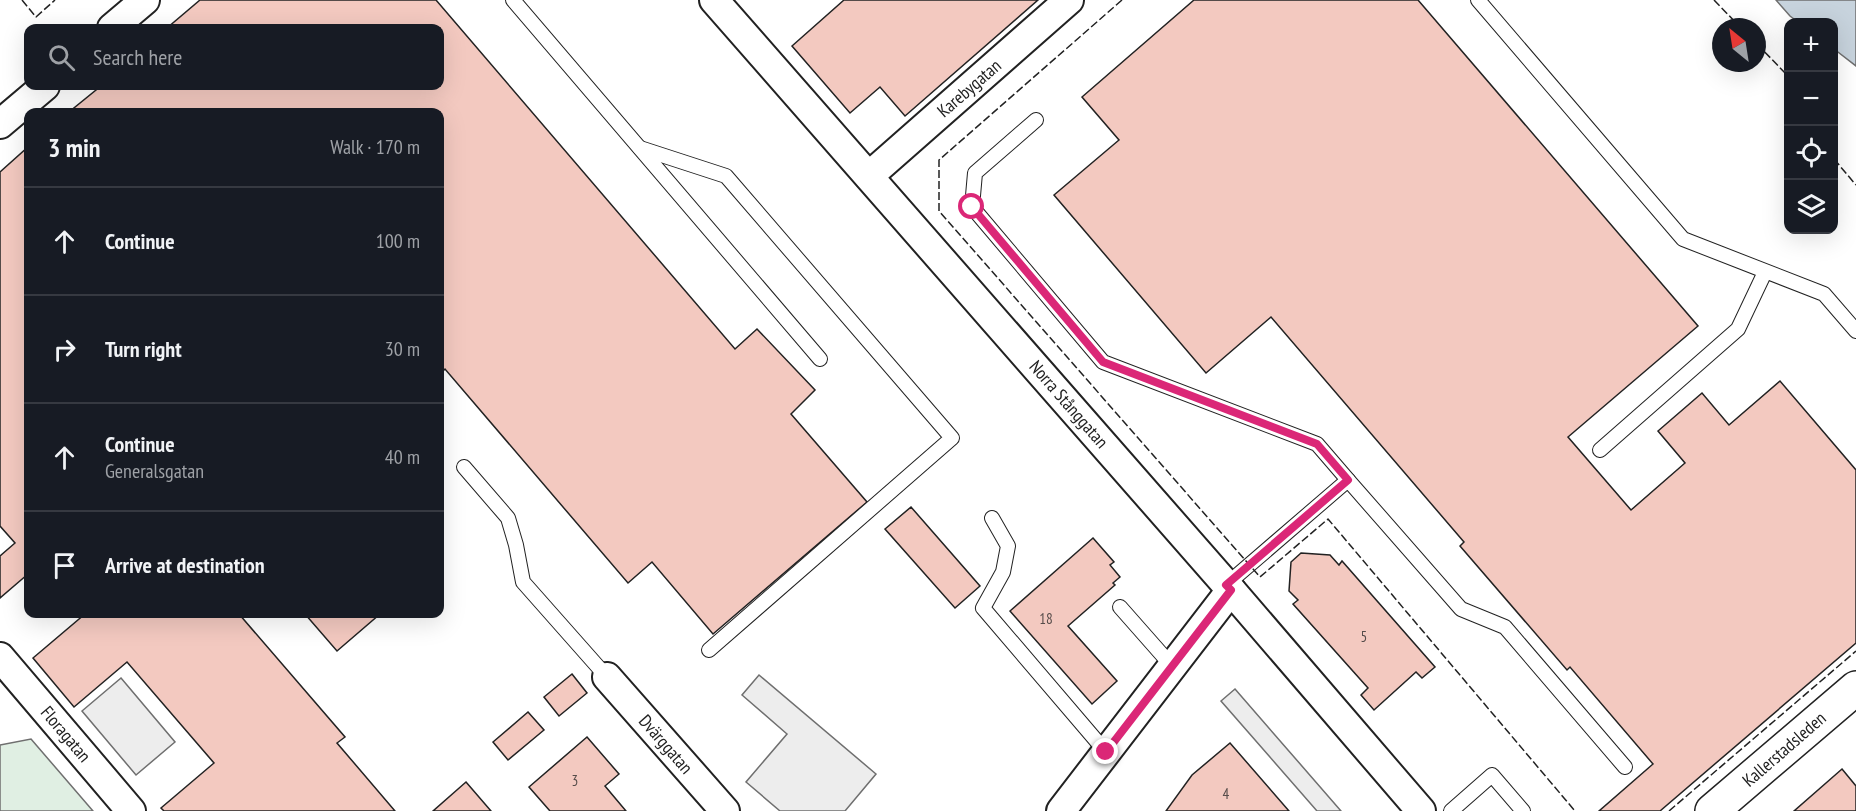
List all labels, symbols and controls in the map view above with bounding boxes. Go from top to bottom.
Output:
north arrow [1712,18,1766,72]
map controls [1784,18,1838,234]
button: + [1784,18,1838,72]
search box [24,24,444,90]
icon: search [45,41,78,74]
text: Search here [93,43,182,71]
street label: Karebygatan [932,54,1006,122]
button: − [1784,72,1838,126]
button: locate [1784,126,1838,180]
text: 3 min [48,131,101,164]
text: Walk · 170 m [330,134,420,160]
button: layers [1784,180,1838,234]
route start [958,193,984,219]
icon: ahead [48,225,81,258]
text: Continue [105,227,175,255]
text: 100 m [376,228,420,254]
icon: right [48,333,81,366]
text: Turn right [105,335,182,363]
text: 30 m [385,336,420,362]
street label: Norra Stånggatan [1025,355,1113,453]
text: Continue [105,430,175,458]
icon: ahead [48,441,81,474]
text: 40 m [385,444,420,470]
text: Generalsgatan [105,458,204,484]
icon: arrive [48,549,81,582]
text: Arrive at destination [105,551,265,579]
house number: 18 [1039,609,1053,628]
house number: 5 [1361,627,1367,646]
street label: Floragatan [36,701,96,767]
street label: Kallerstadsleden [1737,706,1831,792]
street label: Dvärggatan [634,710,698,778]
route end [1092,738,1118,764]
house number: 3 [572,771,578,790]
house number: 4 [1223,784,1230,803]

